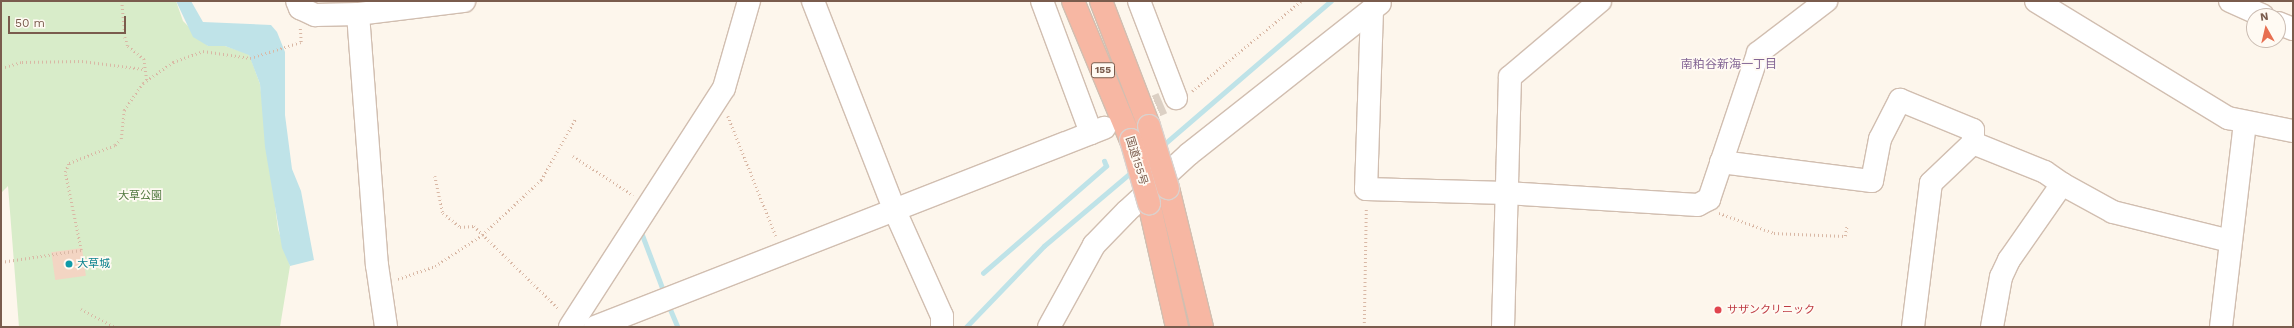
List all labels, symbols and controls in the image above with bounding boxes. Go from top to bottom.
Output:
scale bar [10,8,128,34]
north arrow [2246,8,2286,48]
text: N [2259,10,2269,24]
text: 50 m [15,16,45,30]
district label: 南粕谷新海一丁目 [1681,58,1777,72]
road number: 155 [1091,62,1115,78]
street label: 国道155号 [1122,135,1150,187]
park label: 大草公園 [118,189,162,203]
place label: 大草城 [77,257,110,271]
marker: 大草城 [64,259,74,269]
place label: サザンクリニック [1727,303,1815,317]
marker: サザンクリニック [1712,304,1724,316]

